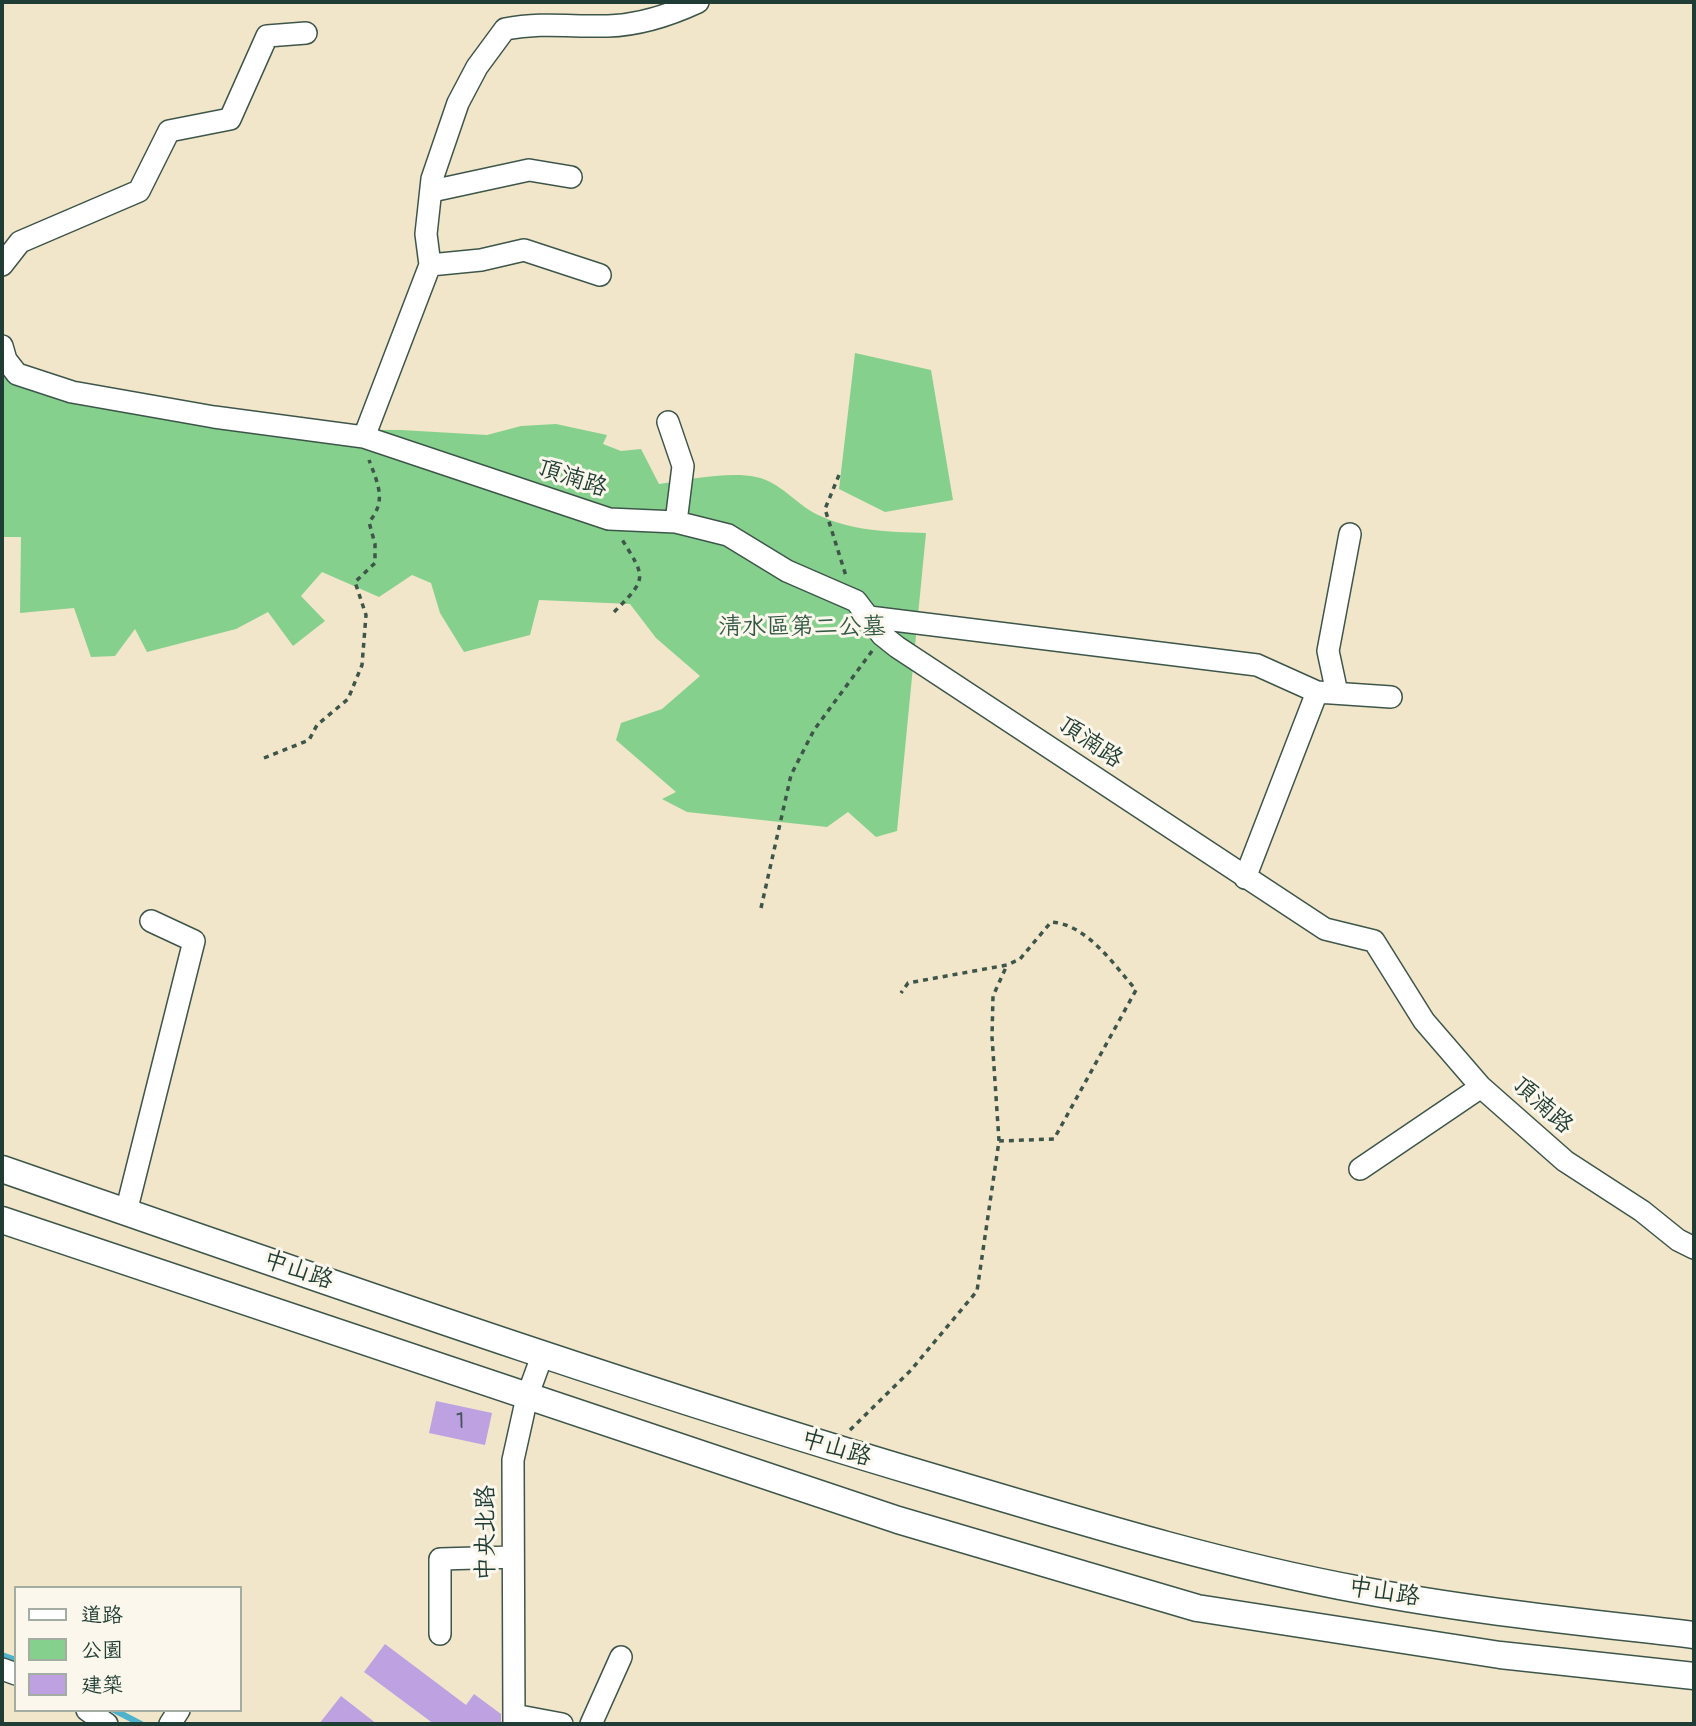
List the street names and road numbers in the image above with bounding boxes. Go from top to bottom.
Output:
street label: 頂湳路 [533,454,611,504]
street label: 頂湳路 [1052,711,1128,775]
street label: 頂湳路 [1506,1071,1578,1141]
street label: 中山路 [259,1246,337,1296]
street label: 中山路 [797,1425,875,1473]
street label: 中央北路 [473,1485,501,1581]
street label: 中山路 [1346,1573,1422,1613]

